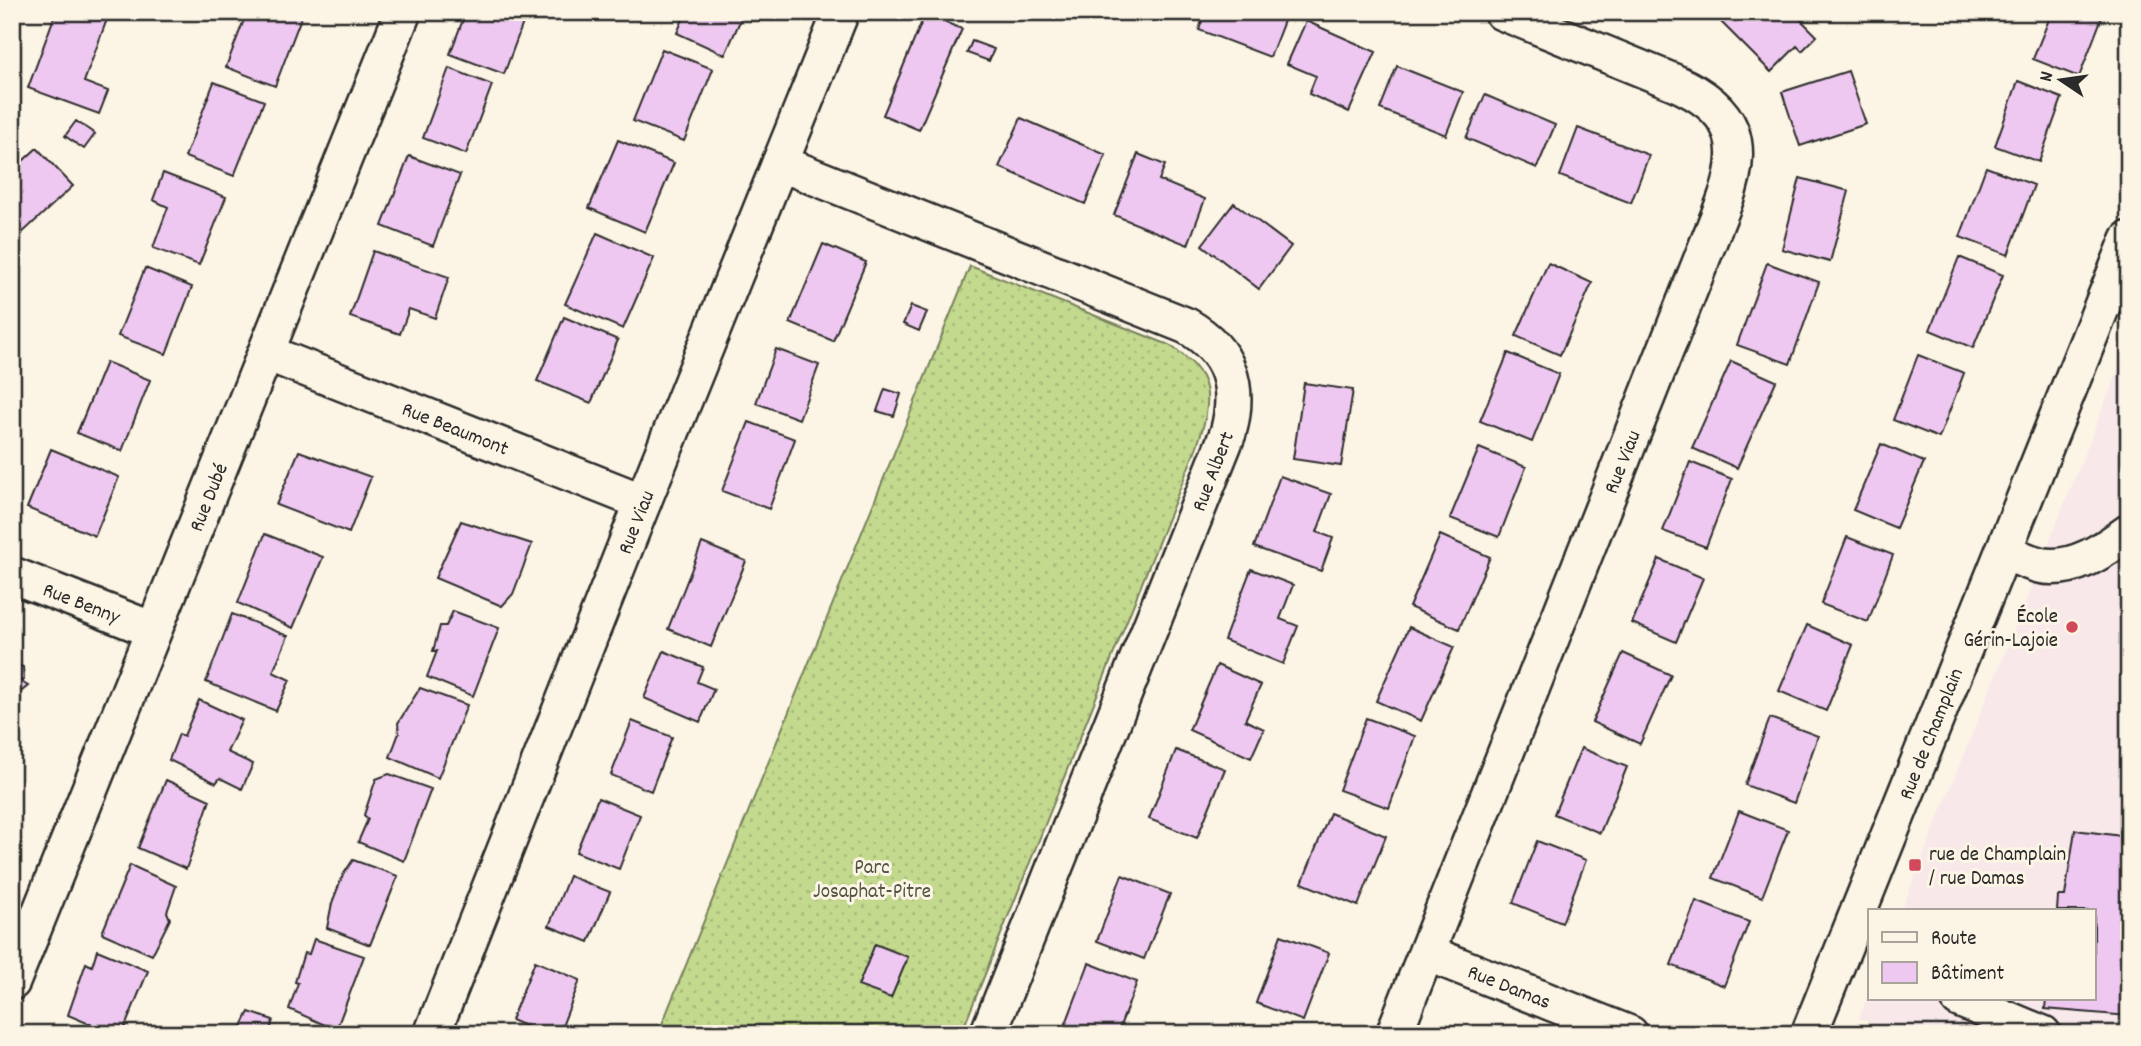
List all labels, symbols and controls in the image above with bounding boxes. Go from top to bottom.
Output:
north arrow [2025,46,2096,116]
text: N [2034,69,2062,85]
street label: Rue Beaumont [397,396,513,465]
street label: Rue Viau [1598,426,1650,499]
street label: Rue Albert [1186,427,1244,517]
street label: Rue Dubé [183,459,238,537]
street label: Rue Viau [612,487,664,559]
street label: Rue Benny [38,576,124,634]
place label: École Gérin-Lajoie [1963,603,2058,657]
marker: École Gérin-Lajoie [2064,619,2080,635]
street label: Rue de Champlain [1893,664,1973,805]
place label: rue de Champlain / rue Damas [1929,841,2066,895]
park label: Parc Josaphat-Pitre [813,854,931,908]
marker: rue de Champlain / rue Damas [1907,857,1923,873]
legend [1868,909,2096,1000]
text: Route [1931,925,1977,955]
street label: Rue Damas [1462,959,1555,1019]
text: Bâtiment [1931,960,2004,990]

